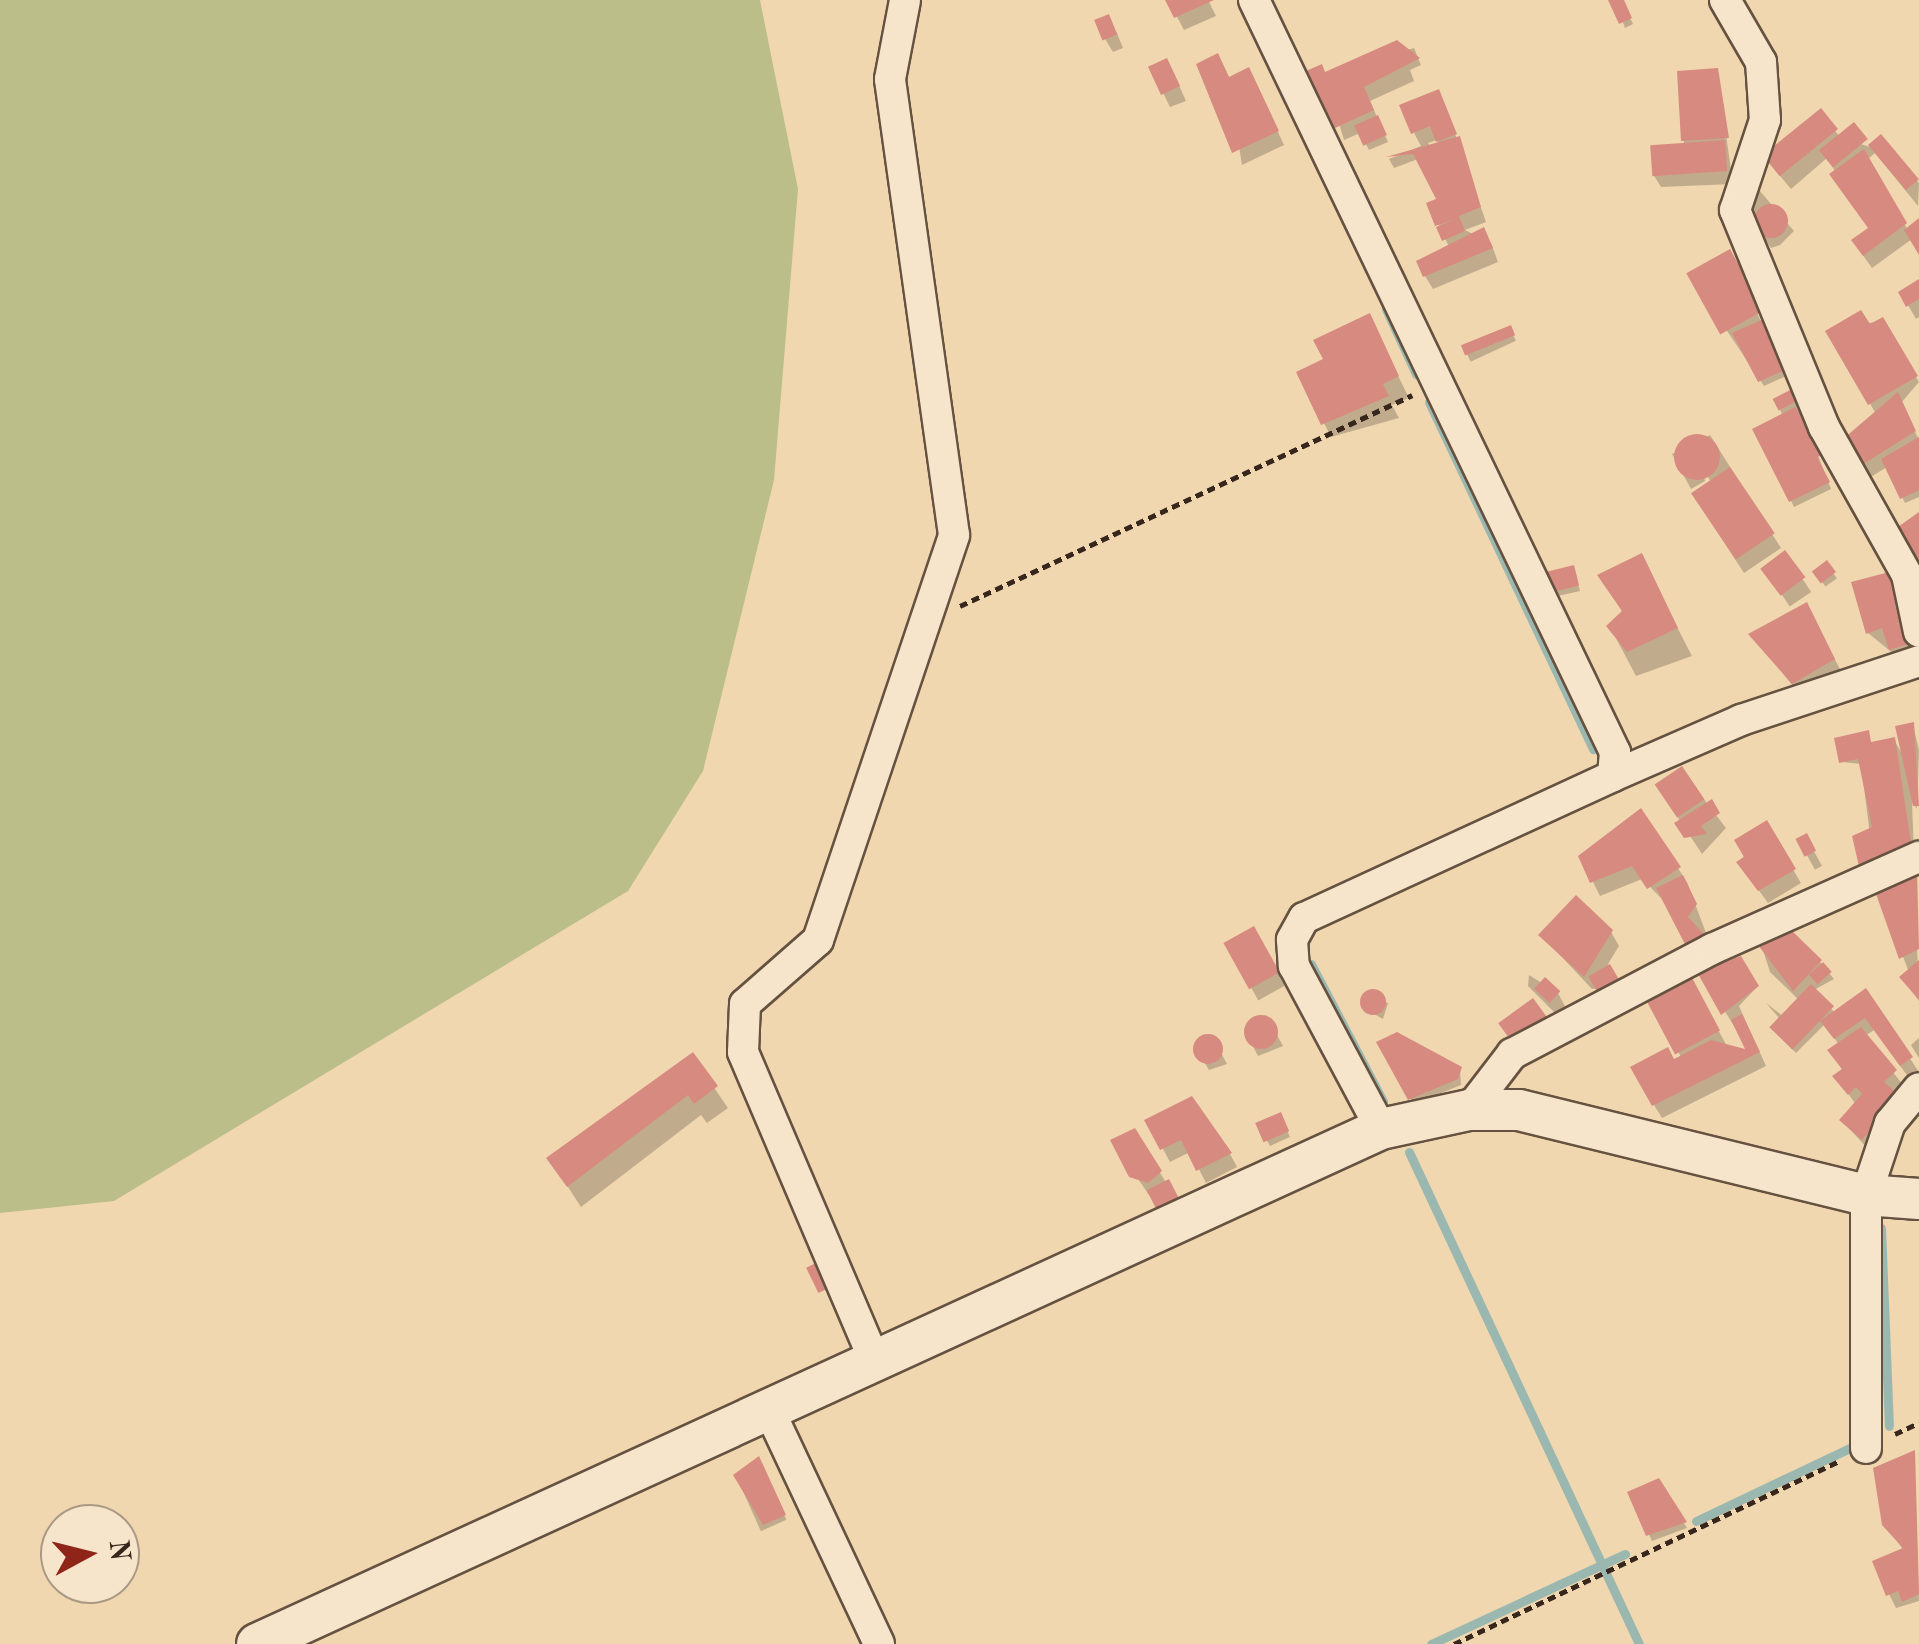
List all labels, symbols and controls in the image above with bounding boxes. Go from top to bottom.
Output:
north arrow [40,1504,140,1604]
text: N [103,1538,133,1563]

